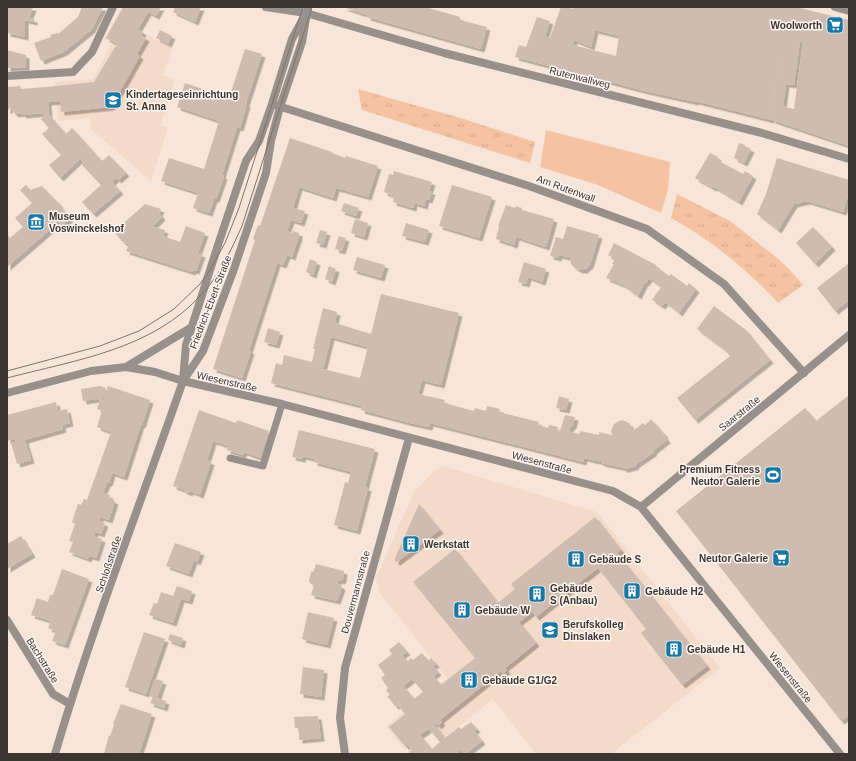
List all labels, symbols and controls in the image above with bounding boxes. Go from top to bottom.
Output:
supermarket icon: Woolworth [825,15,845,35]
place label: Woolworth [771,20,822,31]
street label: Rutenwallweg [548,65,611,90]
place label: Kindertageseinrichtung St. Anna [126,89,238,112]
school or university icon: Kindertageseinrichtung St. Anna [103,90,123,110]
street label: Am Rutenwall [535,173,597,204]
place label: Museum Voswinckelshof [49,211,125,234]
museum icon: Museum Voswinckelshof [26,212,46,232]
street label: Friedrich-Ebert-Straße [188,253,234,351]
street label: Wiesenstraße [196,369,259,394]
street label: Saarstraße [717,393,762,433]
street label: Wiesenstraße [511,449,574,476]
place label: Premium Fitness Neutor Galerie [679,464,760,487]
sports icon: Premium Fitness Neutor Galerie [763,465,783,485]
street label: Schloßstraße [94,534,123,594]
building icon: Werkstatt [401,534,421,554]
place label: Werkstatt [424,539,470,550]
supermarket icon: Neutor Galerie [771,548,791,568]
street label: Douvermannstraße [339,549,372,635]
building icon: Gebäude S [566,549,586,569]
place label: Neutor Galerie [699,553,768,564]
place label: Gebäude S [589,554,642,565]
building icon: Gebäude H2 [622,581,642,601]
place label: Gebäude S (Anbau) [550,583,597,606]
building icon: Gebäude S (Anbau) [527,584,547,604]
place label: Gebäude H2 [645,586,704,597]
building icon: Gebäude W [452,600,472,620]
place label: Gebäude W [475,605,531,616]
place label: Berufskolleg Dinslaken [563,619,624,642]
school or university icon: Berufskolleg Dinslaken [540,620,560,640]
street label: Bachstraße [24,636,61,685]
building icon: Gebäude H1 [664,639,684,659]
place label: Gebäude H1 [687,644,746,655]
street label: Wiesenstraße [767,650,815,705]
building icon: Gebäude G1/G2 [459,670,479,690]
place label: Gebäude G1/G2 [482,675,557,686]

